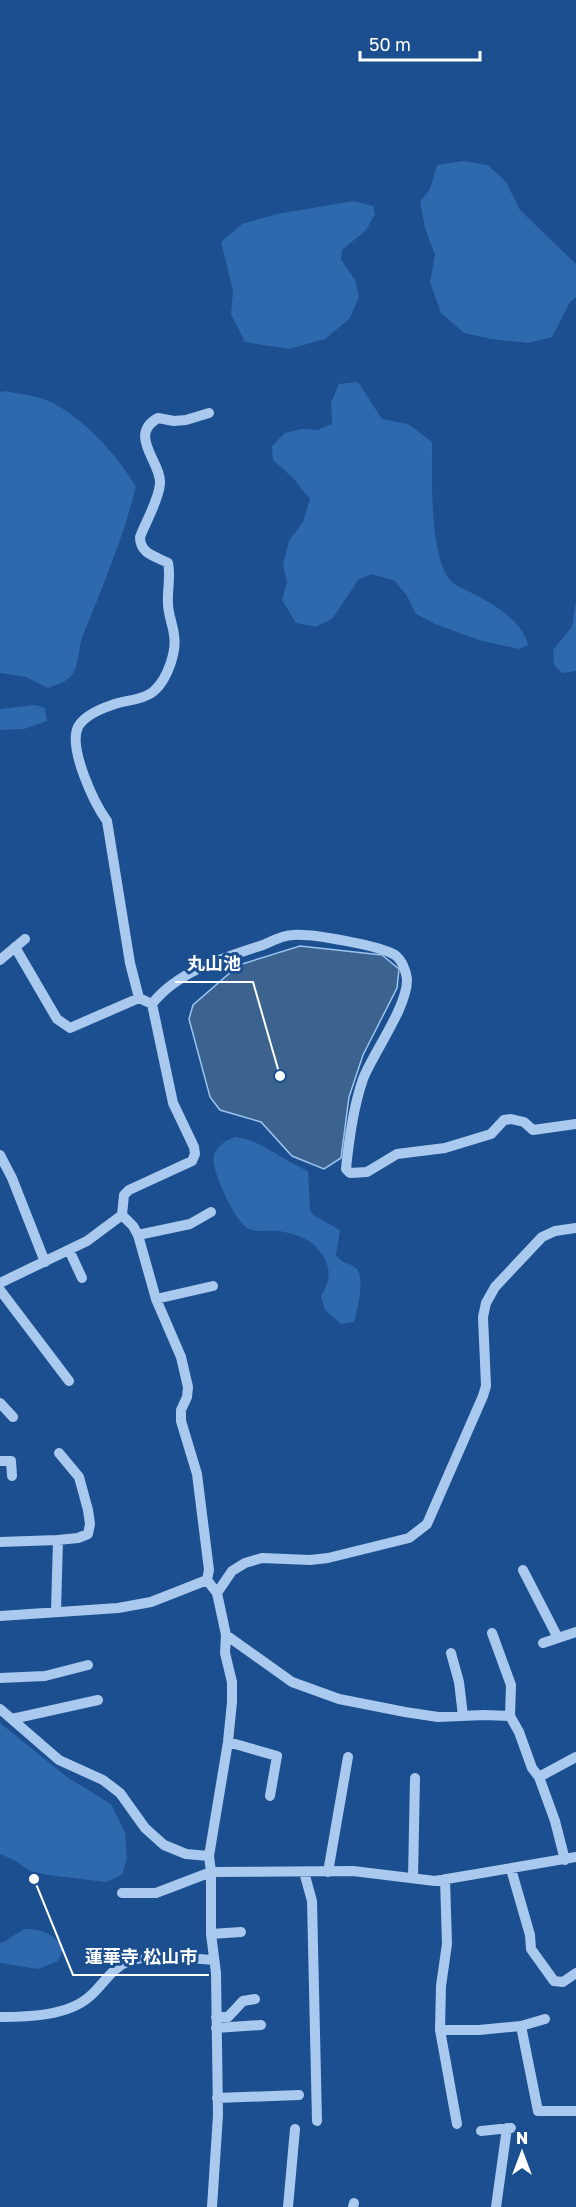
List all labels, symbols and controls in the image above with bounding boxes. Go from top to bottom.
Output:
scale bar [360,24,480,62]
text: 50 m [369,33,411,55]
callout: 丸山池 [175,946,253,982]
text: 丸山池 [187,952,241,974]
callout: 蓮華寺 松山市 [73,1939,209,1975]
text: 蓮華寺 松山市 [85,1945,197,1967]
north arrow [492,2123,552,2183]
text: N [516,2128,528,2148]

